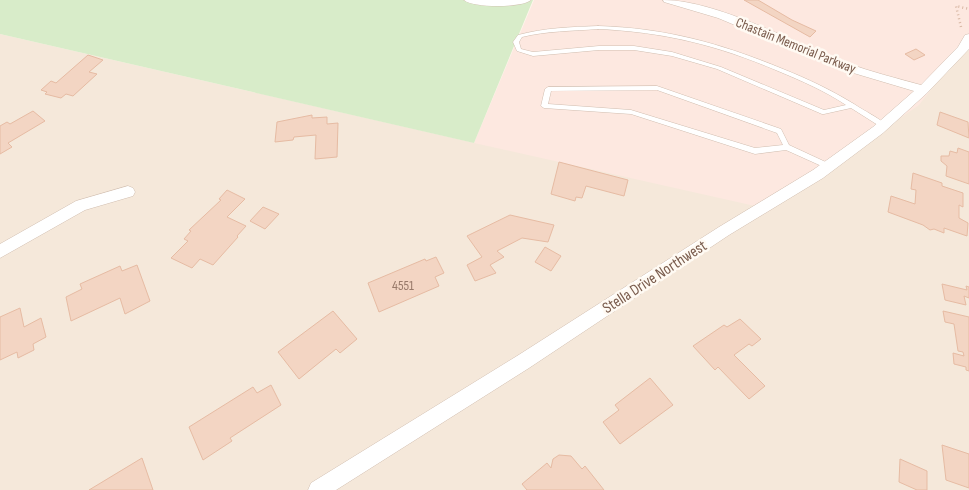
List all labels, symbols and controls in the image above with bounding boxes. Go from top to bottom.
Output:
street label: Chastain Memorial Parkway [733,14,859,78]
street label: Stella Drive Northwest [599,236,711,318]
house number: 4551 [392,277,414,294]

